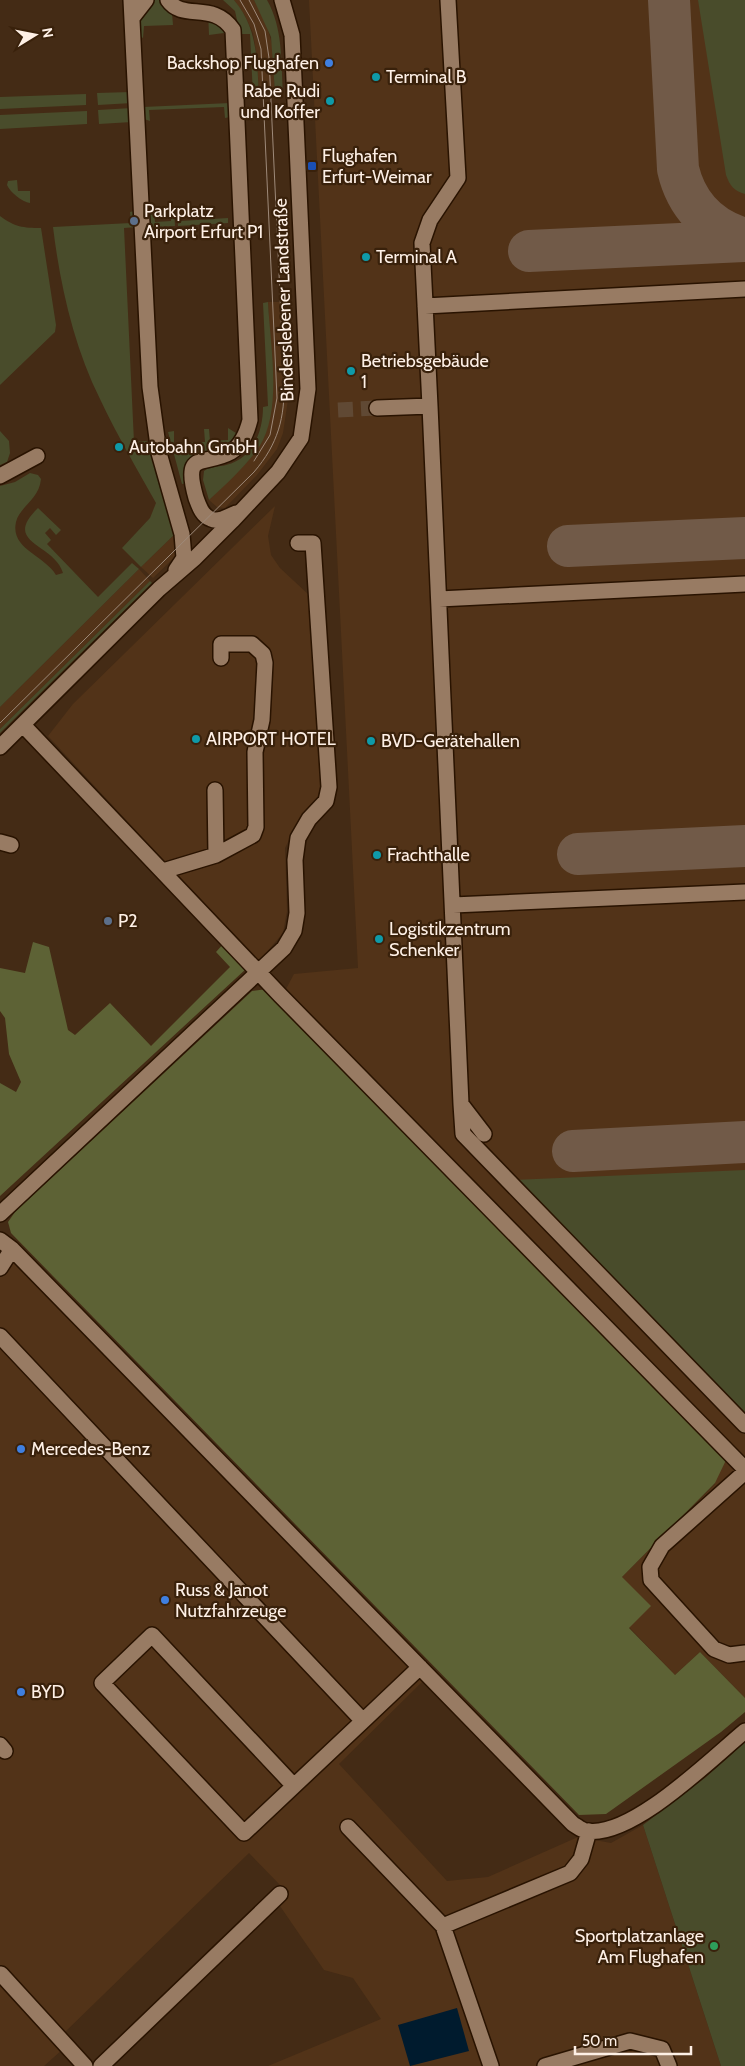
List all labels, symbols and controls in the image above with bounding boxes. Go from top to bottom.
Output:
north arrow [10,10,60,60]
text: N [38,26,58,39]
place label: Backshop Flughafen [167,52,319,74]
marker: Backshop Flughafen [323,57,335,69]
place label: Terminal B [386,66,467,88]
marker: Terminal B [370,71,382,83]
place label: Rabe Rudi und Koffer [240,80,320,123]
marker: Rabe Rudi und Koffer [324,95,336,107]
place label: Flughafen Erfurt-Weimar [322,145,432,188]
marker: Flughafen Erfurt-Weimar [306,160,318,172]
street label: Binderslebener Landstraße [269,198,299,402]
place label: Parkplatz Airport Erfurt P1 [144,200,263,243]
marker: Parkplatz Airport Erfurt P1 [128,215,140,227]
place label: Terminal A [376,246,457,268]
marker: Terminal A [360,251,372,263]
place label: Betriebsgebäude 1 [361,350,489,393]
marker: Betriebsgebäude 1 [345,365,357,377]
place label: Autobahn GmbH [129,436,258,458]
marker: Autobahn GmbH [113,441,125,453]
place label: AIRPORT HOTEL [206,728,336,750]
place label: BVD-Gerätehallen [381,730,520,752]
marker: AIRPORT HOTEL [190,733,202,745]
marker: BVD-Gerätehallen [365,735,377,747]
place label: Frachthalle [387,844,470,866]
marker: Frachthalle [371,849,383,861]
place label: P2 [118,910,138,932]
marker: P2 [102,915,114,927]
place label: Logistikzentrum Schenker [389,918,511,961]
marker: Logistikzentrum Schenker [373,933,385,945]
place label: Mercedes-Benz [31,1438,151,1460]
marker: Mercedes-Benz [15,1443,27,1455]
place label: Russ & Janot Nutzfahrzeuge [175,1579,287,1622]
marker: Russ & Janot Nutzfahrzeuge [159,1594,171,1606]
place label: BYD [31,1681,65,1703]
marker: BYD [15,1686,27,1698]
place label: Sportplatzanlage Am Flughafen [575,1925,704,1968]
marker: Sportplatzanlage Am Flughafen [708,1940,720,1952]
scale bar [575,2024,691,2056]
text: 50 m [582,2032,617,2050]

